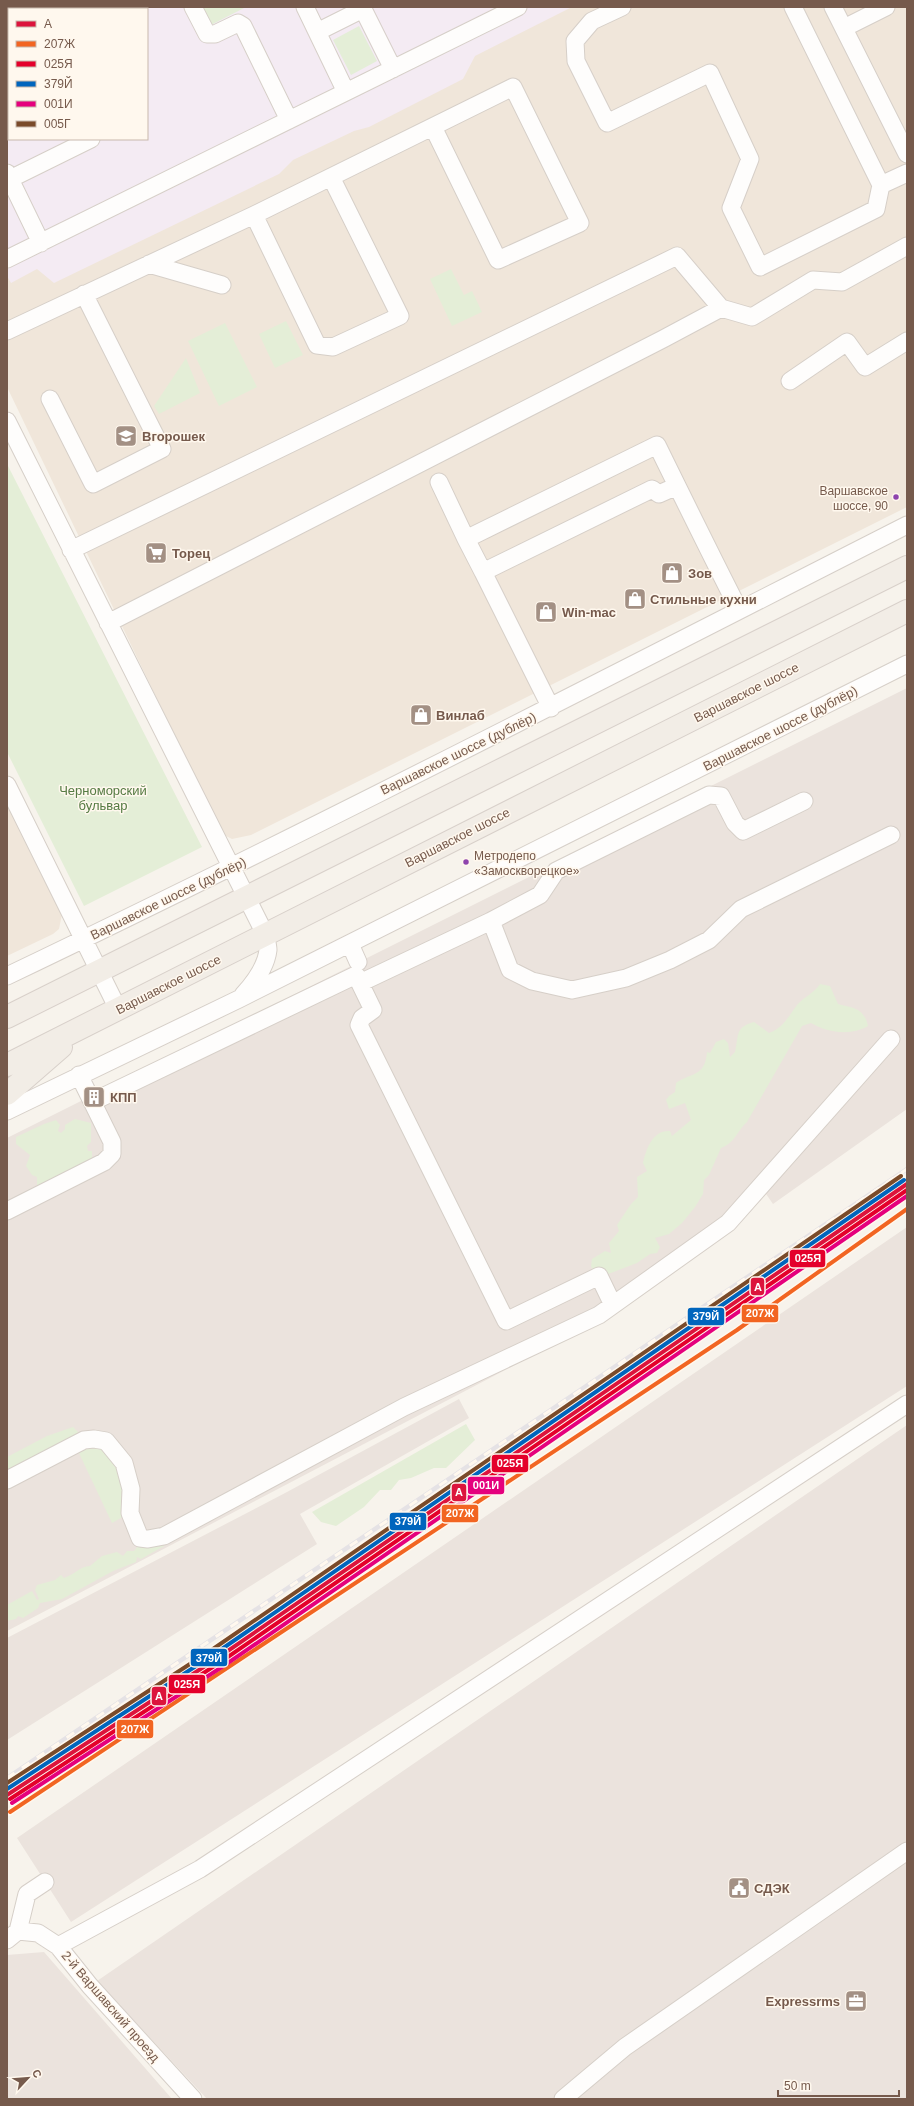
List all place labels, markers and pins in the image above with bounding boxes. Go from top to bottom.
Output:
school or university icon: Вгорошек [113,423,139,449]
place label: Вгорошек [142,429,206,444]
place label: Варшавское шоссе, 90 [819,484,888,513]
marker: Варшавское шоссе, 90 [891,492,901,502]
supermarket icon: Торец [143,540,169,566]
place label: Торец [172,546,210,561]
shop icon: Зов [659,560,685,586]
place label: Зов [688,566,712,581]
shop icon: Стильные кухни [622,586,648,612]
place label: Стильные кухни [650,592,757,607]
shop icon: Win-mac [533,599,559,625]
place label: Win-mac [562,605,616,620]
shop icon: Винлаб [408,702,434,728]
place label: Винлаб [436,708,485,723]
place label: Метродепо «Замоскворецкое» [474,849,580,878]
marker: Метродепо «Замоскворецкое» [461,857,471,867]
building icon: КПП [81,1084,107,1110]
place label: КПП [110,1090,137,1105]
public building icon: СДЭК [726,1875,752,1901]
place label: СДЭК [754,1881,790,1896]
office icon: Expressrms [843,1988,869,2014]
place label: Expressrms [766,1994,840,2009]

